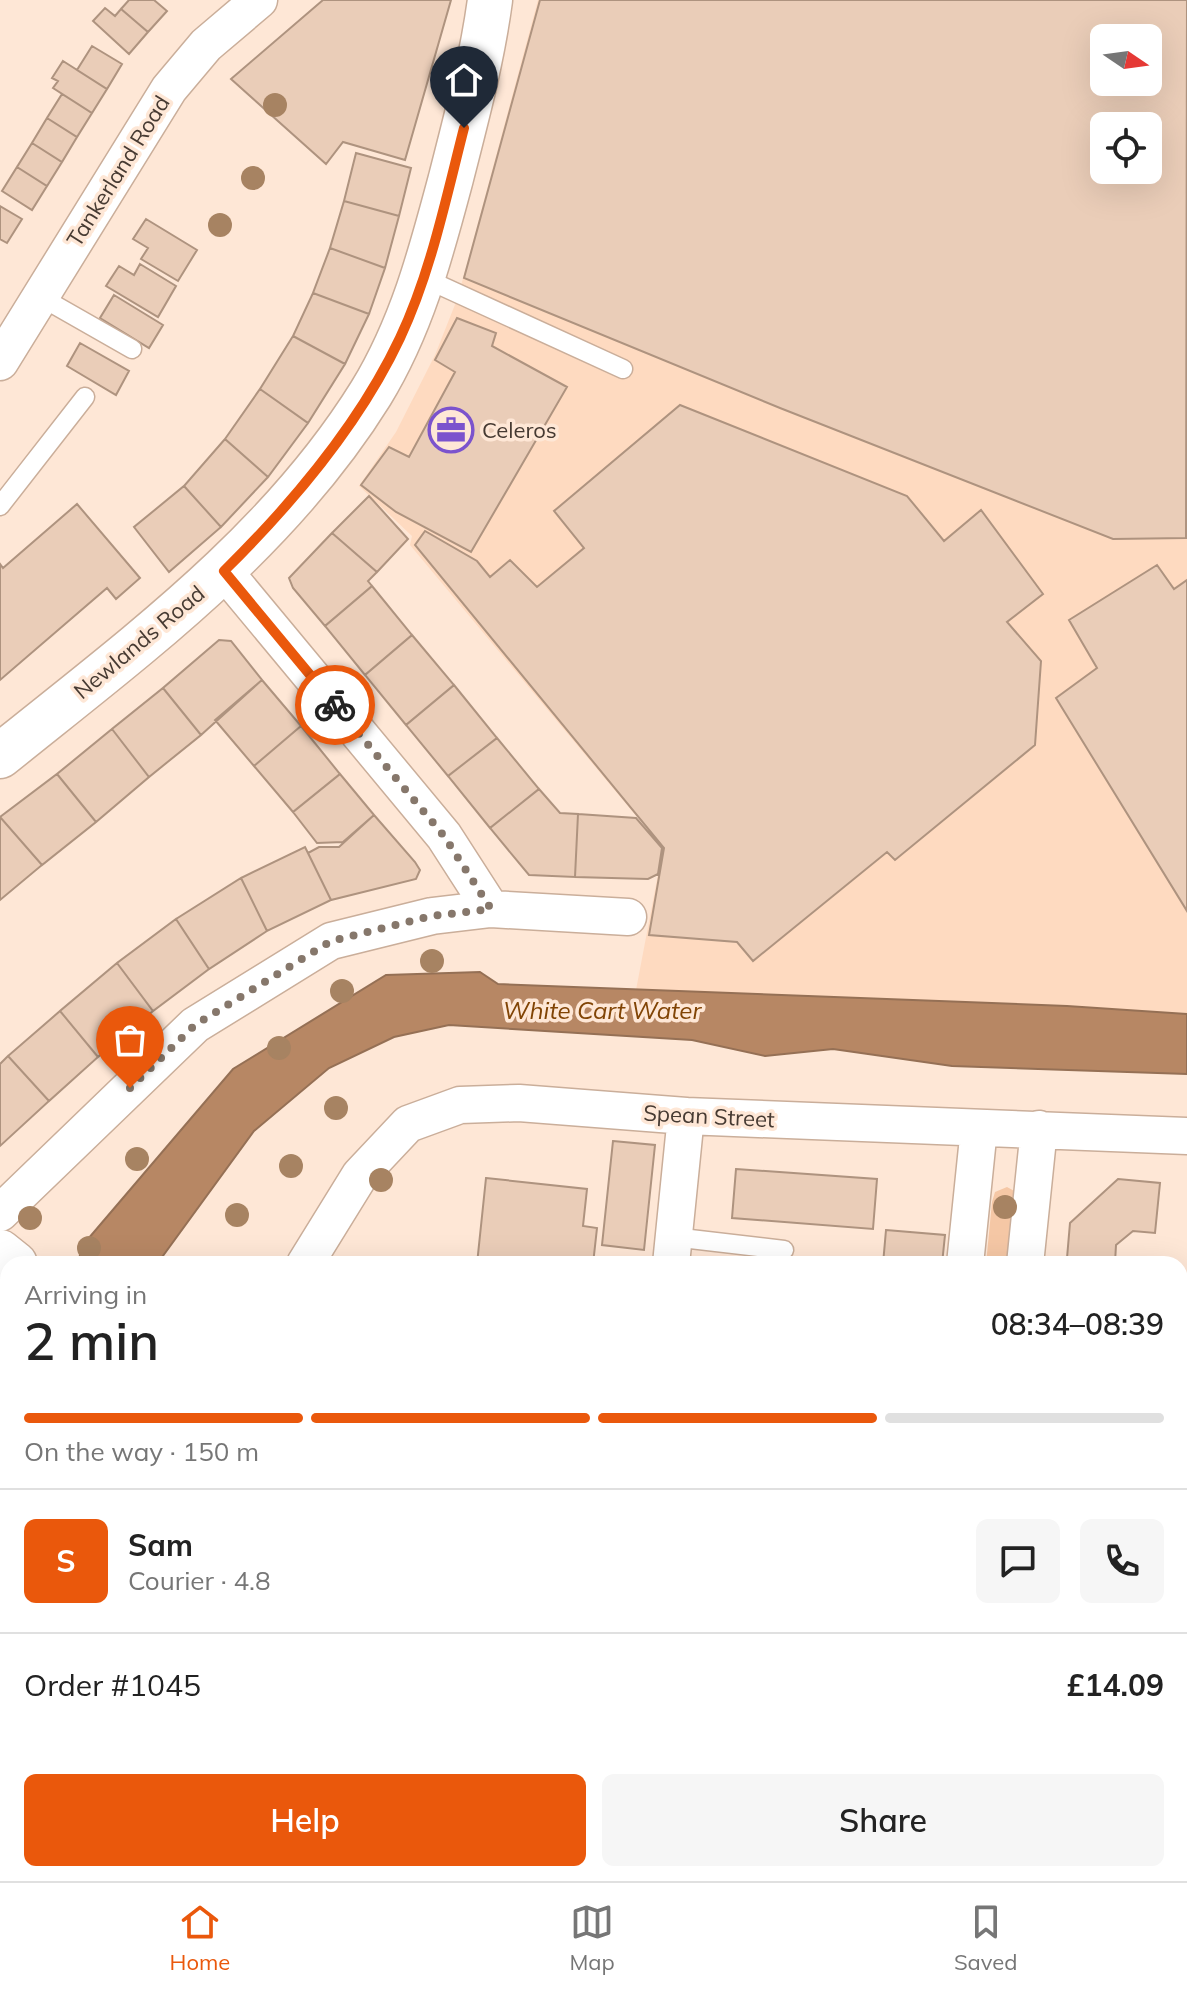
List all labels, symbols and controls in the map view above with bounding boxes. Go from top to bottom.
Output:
north arrow [1090,24,1162,96]
map controls [1090,24,1162,184]
pin [430,46,498,128]
icon: home [442,58,486,102]
street label: Tankerland Road [60,90,176,252]
button: locate [1090,112,1162,184]
office icon: Celeros [427,406,475,454]
place label: Celeros [482,416,557,444]
street label: Newlands Road [68,579,210,705]
courier [295,665,375,745]
icon: bike [313,683,357,727]
water label: White Cart Water [503,995,702,1025]
pin [96,1006,164,1088]
icon: bag [108,1018,152,1062]
street label: Spean Street [643,1099,776,1133]
text: Arriving in [24,1278,147,1311]
text: 08:34–08:39 [991,1305,1164,1343]
text: 2 min [24,1308,159,1373]
text: On the way · 150 m [24,1435,259,1468]
button: chat [976,1519,1060,1603]
button: phone [1080,1519,1164,1603]
text: Sam [128,1526,193,1564]
text: S [56,1542,76,1580]
text: Courier · 4.8 [128,1564,271,1597]
text: Order #1045 [24,1666,201,1704]
text: £14.09 [1067,1666,1164,1704]
button: Help [24,1774,586,1866]
button: Share [602,1774,1164,1866]
tab: Home [170,1900,230,1976]
tab: Map [569,1900,615,1976]
tab: Saved [954,1900,1017,1976]

